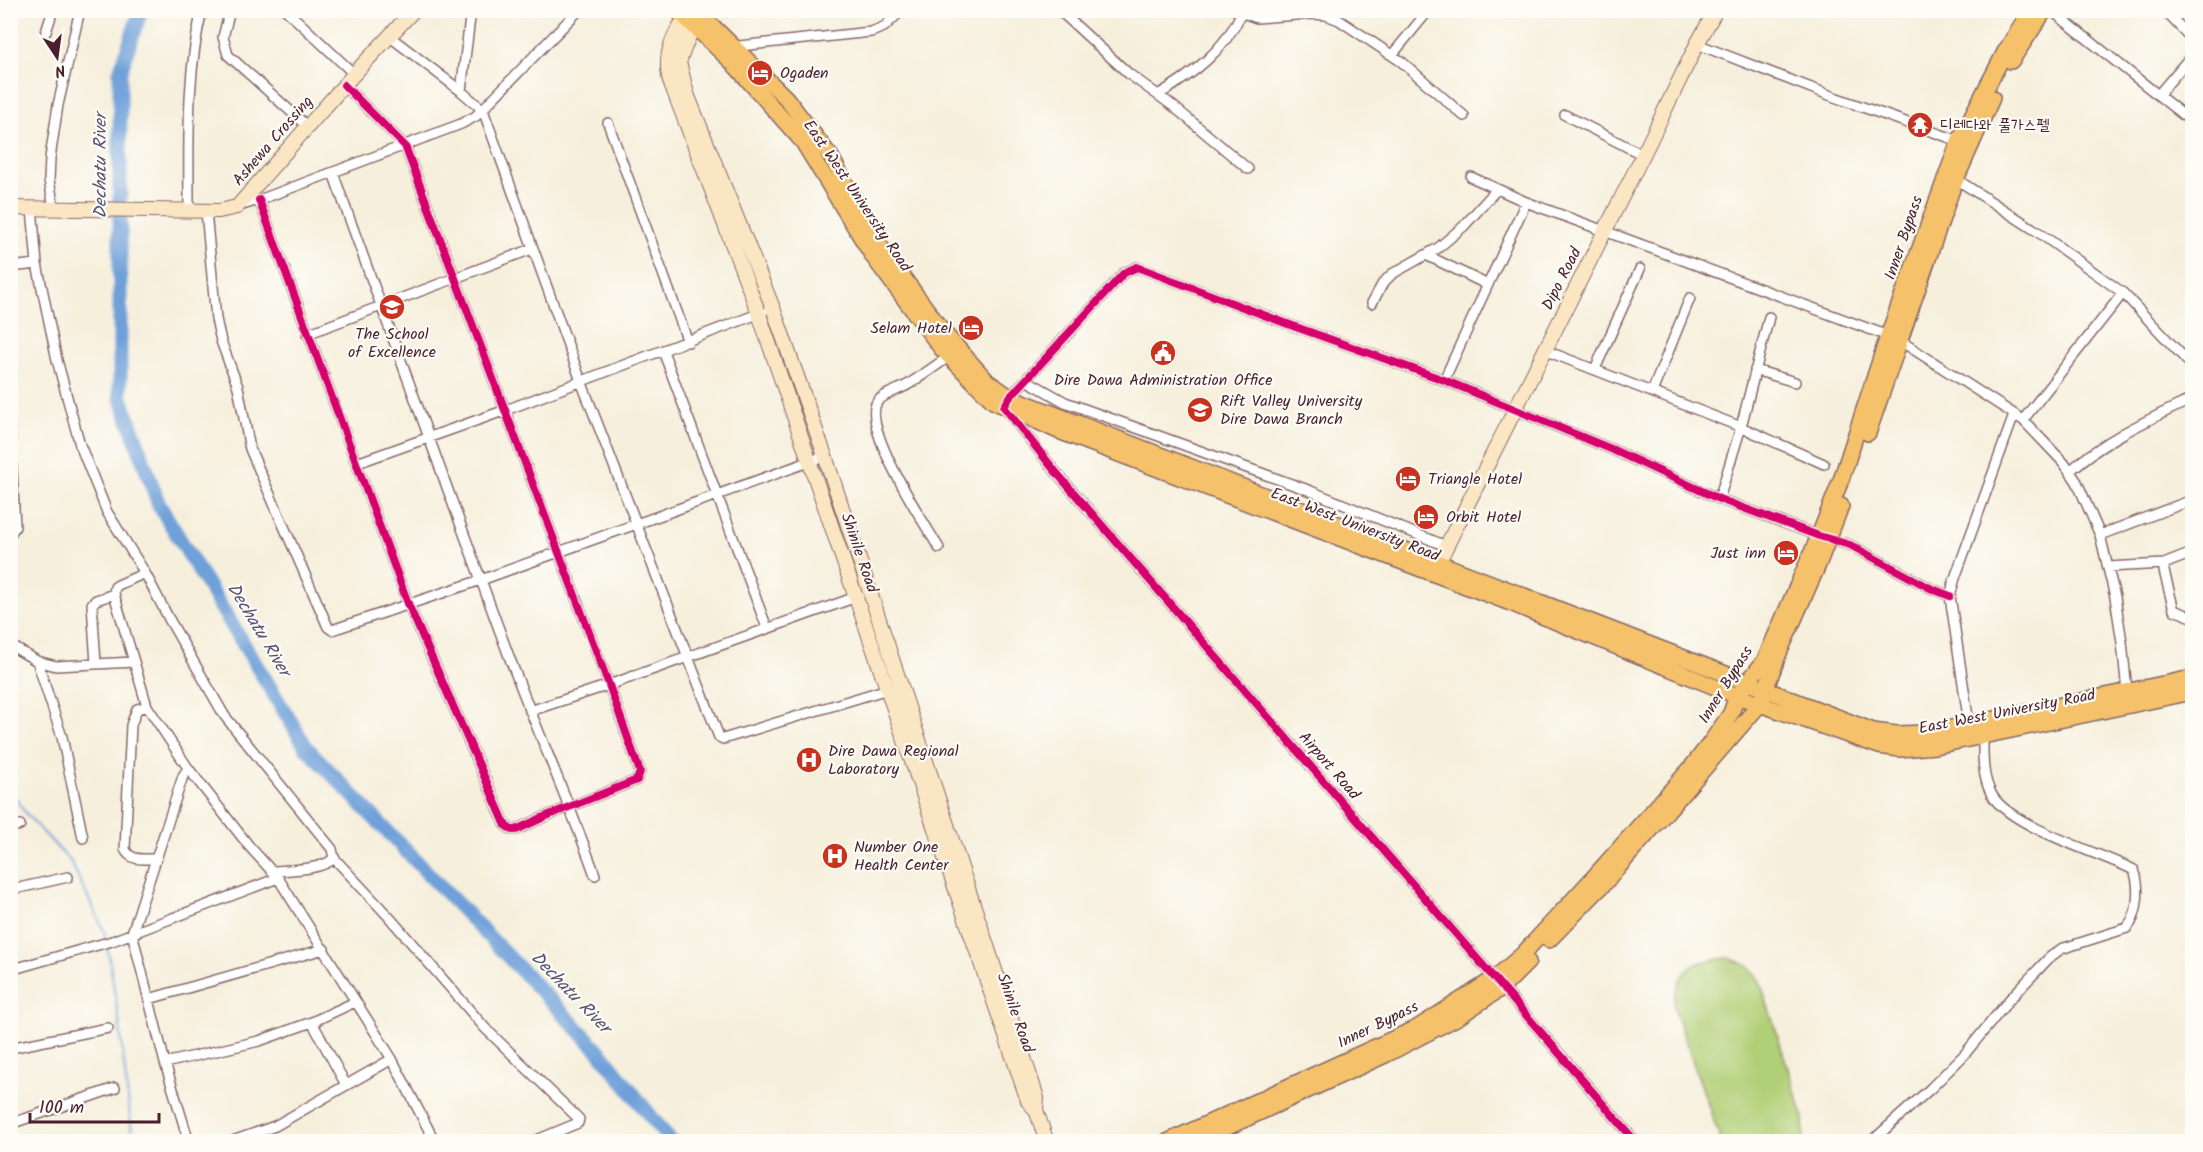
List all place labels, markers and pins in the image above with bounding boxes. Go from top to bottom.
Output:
hotel icon: Ogaden [745,58,775,88]
place label: Ogaden [780,61,829,86]
temple icon: 디레다와 풀가스펠 [1905,110,1935,140]
place label: 디레다와 풀가스펠 [1940,113,2050,138]
school or university icon: The School of Excellence [377,292,407,322]
hotel icon: Selam Hotel [956,313,986,343]
place label: Selam Hotel [870,316,952,341]
place label: The School of Excellence [348,322,436,365]
public building icon: Dire Dawa Administration Office [1148,338,1178,368]
place label: Dire Dawa Administration Office [1054,368,1272,393]
place label: Rift Valley University Dire Dawa Branch [1220,389,1363,432]
school or university icon: Rift Valley University Dire Dawa Branch [1185,395,1215,425]
hotel icon: Triangle Hotel [1393,464,1423,494]
place label: Triangle Hotel [1428,467,1522,492]
hotel icon: Orbit Hotel [1411,502,1441,532]
place label: Orbit Hotel [1446,505,1521,530]
hotel icon: Just inn [1771,538,1801,568]
place label: Just inn [1711,541,1766,566]
place label: Dire Dawa Regional Laboratory [828,739,959,782]
hospital icon: Dire Dawa Regional Laboratory [794,745,824,775]
place label: Number One Health Center [854,835,950,878]
hospital icon: Number One Health Center [820,841,850,871]

